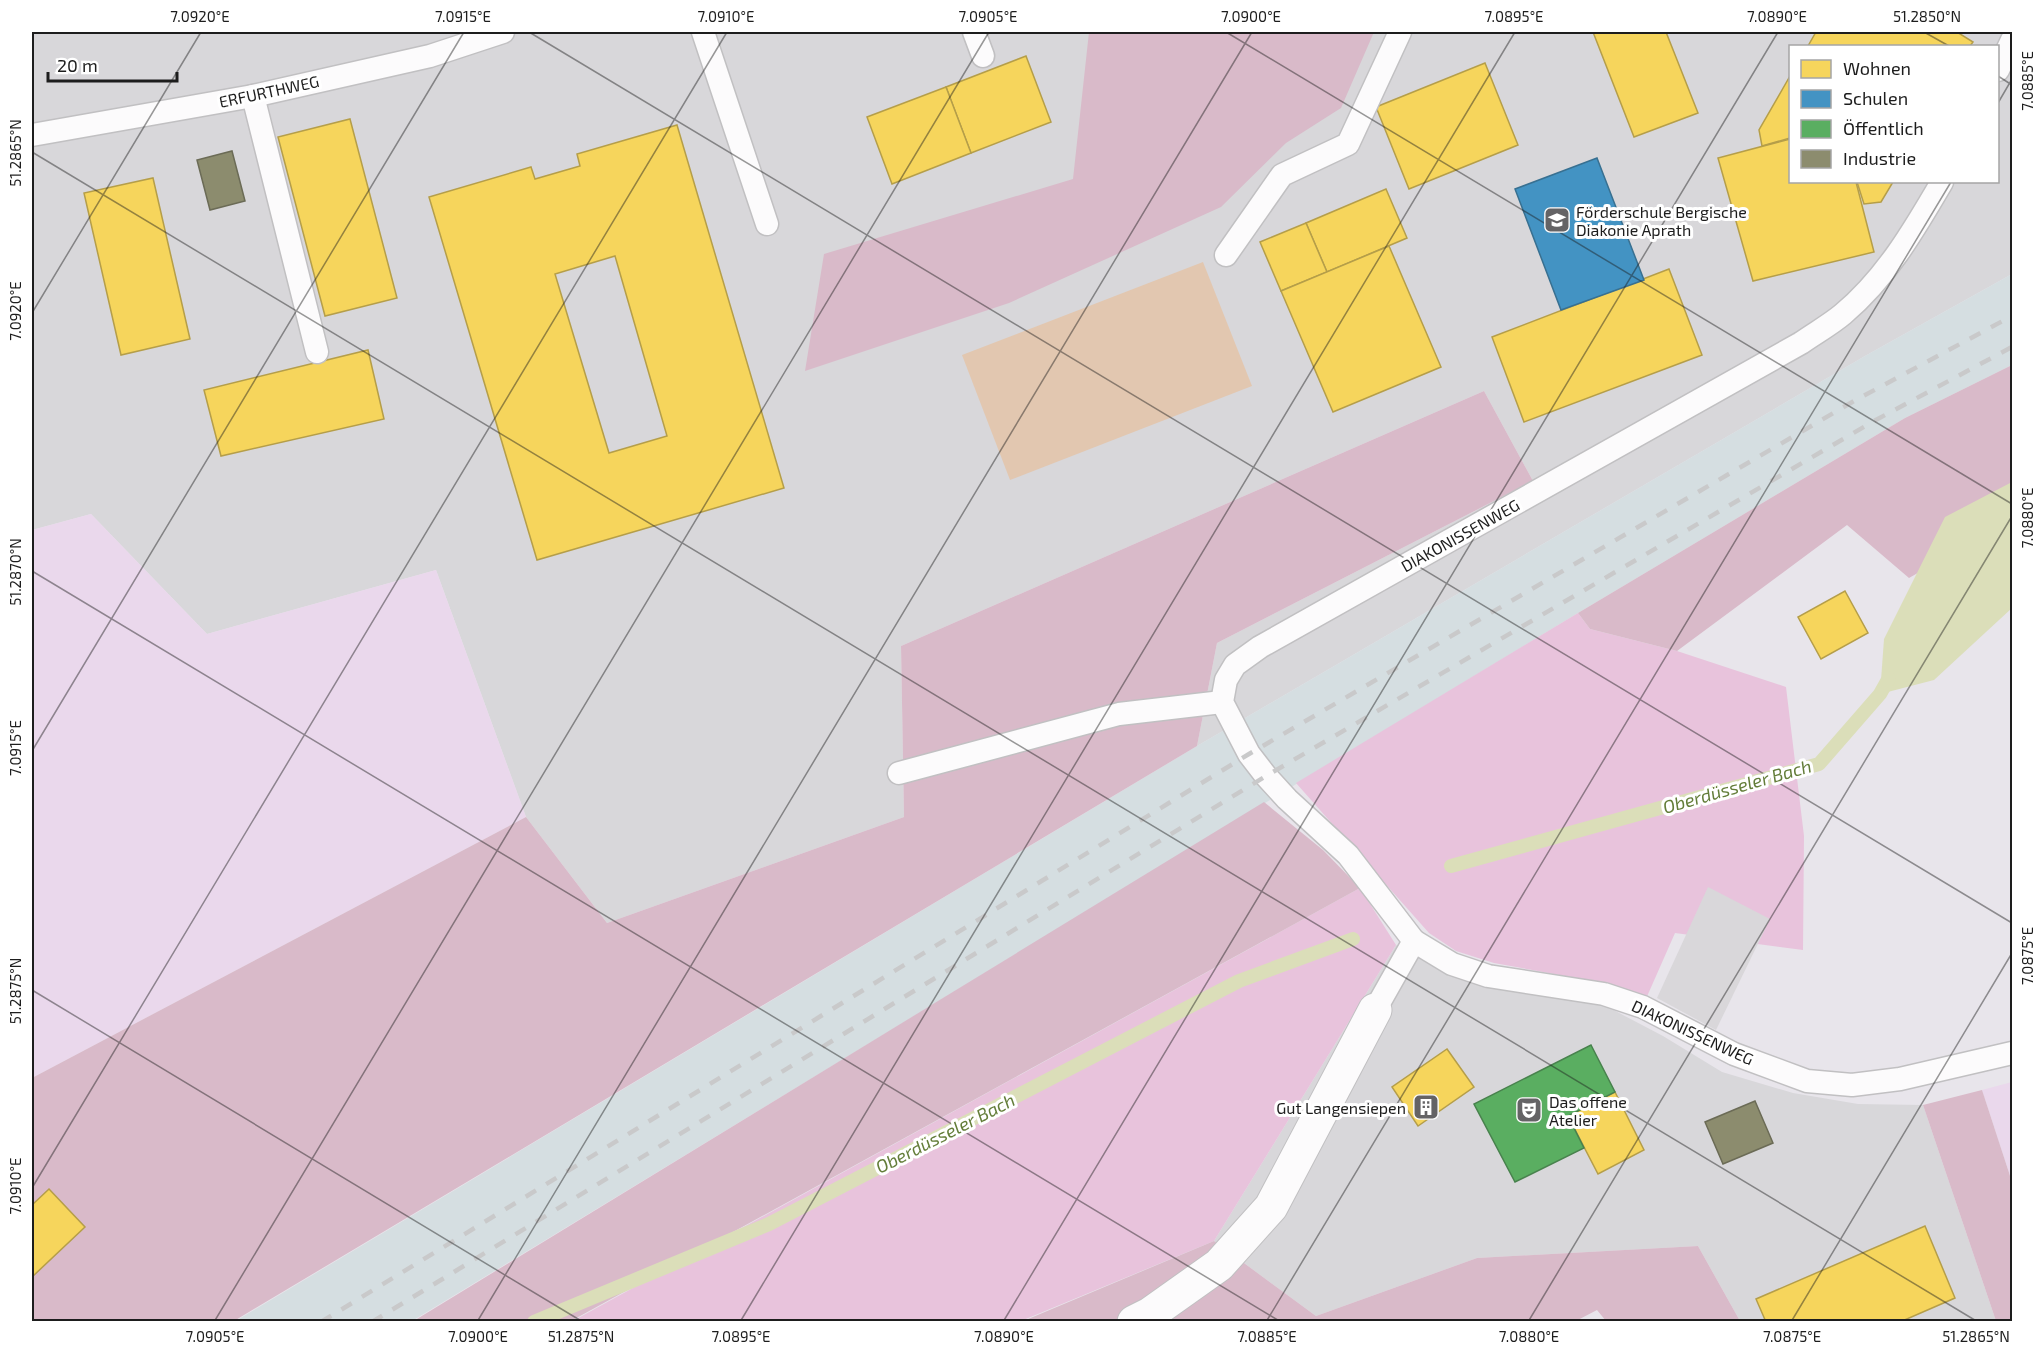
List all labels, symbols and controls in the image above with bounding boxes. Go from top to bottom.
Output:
text: 7.0920°E [170,7,230,25]
text: 7.0915°E [435,7,491,25]
text: 7.0910°E [698,7,754,25]
text: 7.0905°E [959,7,1017,25]
text: 7.0900°E [1221,7,1281,25]
text: 7.0895°E [1484,7,1544,25]
text: 7.0890°E [1747,7,1807,25]
text: 51.2850°N [1893,7,1961,25]
scale bar [48,45,177,83]
legend [1789,45,1999,183]
text: 7.0885°E [2018,51,2036,111]
text: 20 m [57,54,98,76]
text: Wohnen [1843,57,1911,79]
street label: ERFURTHWEG [217,71,321,111]
text: Schulen [1843,87,1908,109]
text: Öffentlich [1843,117,1924,139]
text: 51.2865°N [6,119,24,187]
text: Industrie [1843,147,1916,169]
place label: Förderschule Bergische Diakonie Aprath [1576,202,1747,239]
school or university icon: Förderschule Bergische Diakonie Aprath [1542,205,1572,235]
text: 7.0920°E [6,281,24,341]
text: 7.0880°E [2018,488,2036,548]
street label: DIAKONISSENWEG [1398,495,1522,575]
text: 51.2870°N [6,538,24,606]
text: 7.0915°E [6,720,24,776]
water label: Oberdüsseler Bach [1660,754,1814,818]
text: 7.0875°E [2018,927,2036,985]
text: 51.2875°N [6,958,24,1024]
street label: DIAKONISSENWEG [1629,995,1757,1069]
water label: Oberdüsseler Bach [872,1088,1018,1178]
building icon: Gut Langensiepen [1411,1092,1441,1122]
place label: Das offene Atelier [1549,1092,1627,1129]
theatre icon: Das offene Atelier [1514,1095,1544,1125]
place label: Gut Langensiepen [1276,1098,1406,1117]
text: 7.0910°E [6,1158,24,1214]
text: 7.0905°E [186,1327,244,1345]
text: 7.0900°E [448,1327,508,1345]
text: 51.2875°N [548,1327,614,1345]
text: 7.0895°E [711,1327,771,1345]
text: 7.0890°E [974,1327,1034,1345]
text: 7.0885°E [1237,1327,1297,1345]
text: 7.0880°E [1499,1327,1559,1345]
text: 7.0875°E [1763,1327,1821,1345]
text: 51.2865°N [1942,1327,2010,1345]

